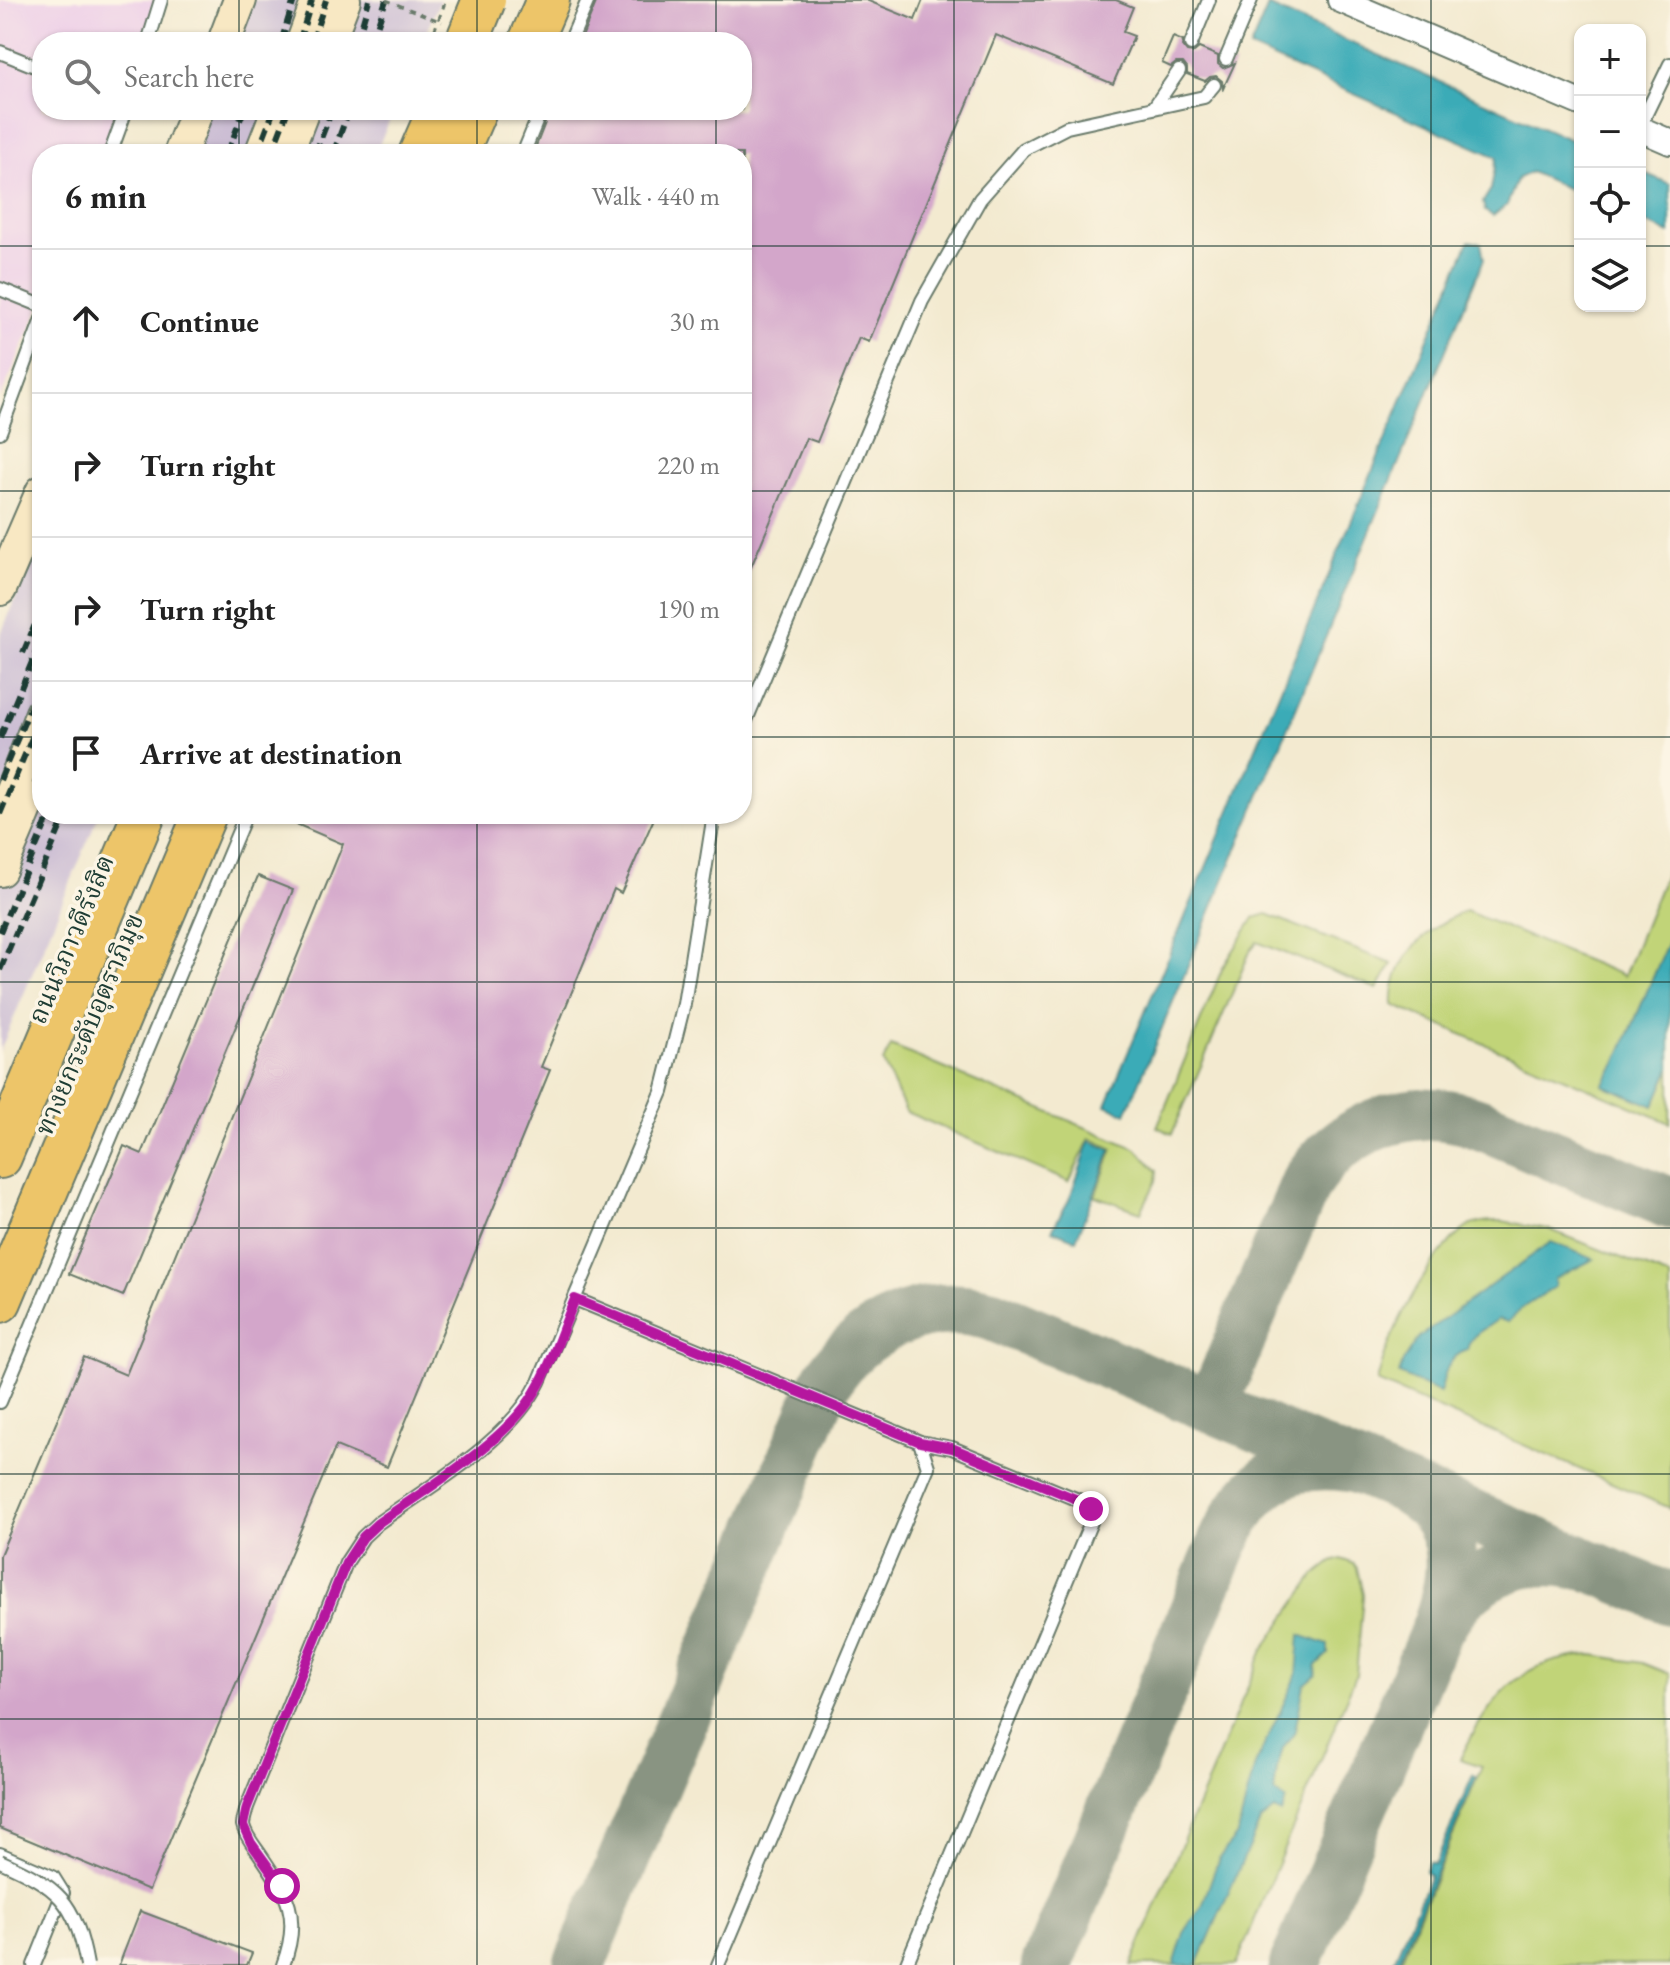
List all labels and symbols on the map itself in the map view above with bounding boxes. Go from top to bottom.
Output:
street label: ถนนวิภาวดีรังสิต [20,849,122,1029]
street label: ทางยกระดับอุตราภิมุข [27,908,152,1141]
route end [1073,1491,1109,1527]
route start [264,1868,300,1904]

